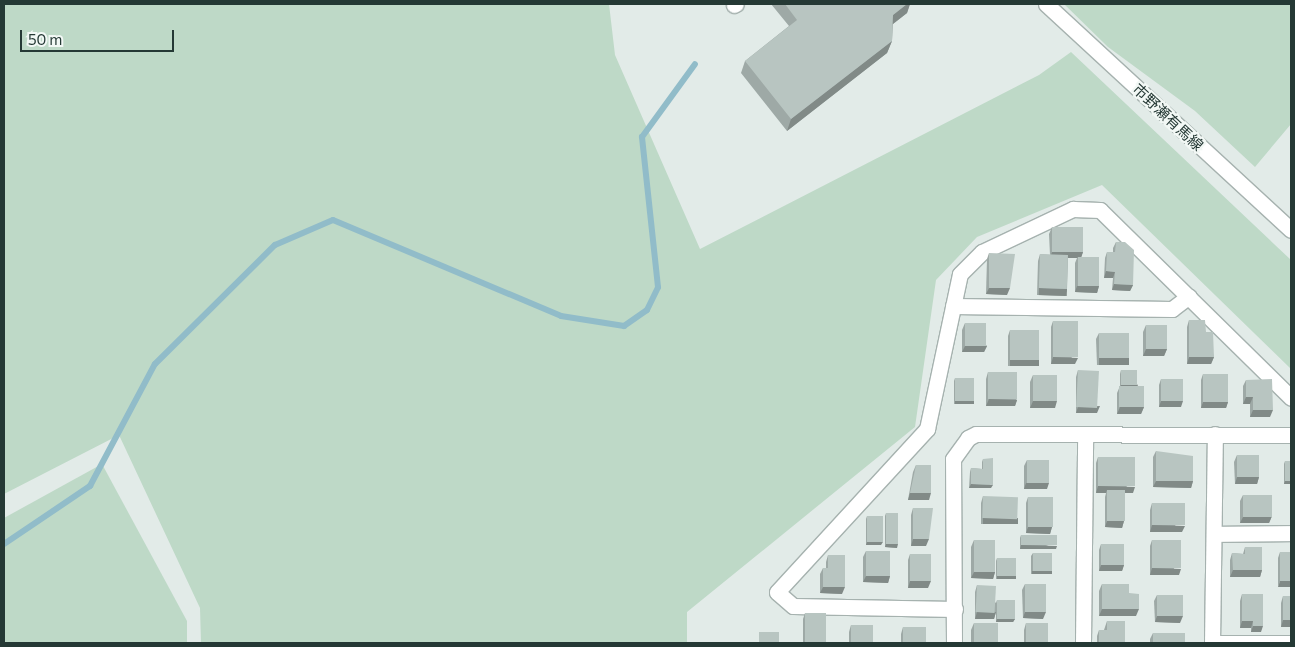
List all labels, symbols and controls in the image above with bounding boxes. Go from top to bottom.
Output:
scale bar [22,20,176,52]
text: 50 m [28,30,62,48]
street label: 市野瀬有馬線 [1129,80,1207,154]

